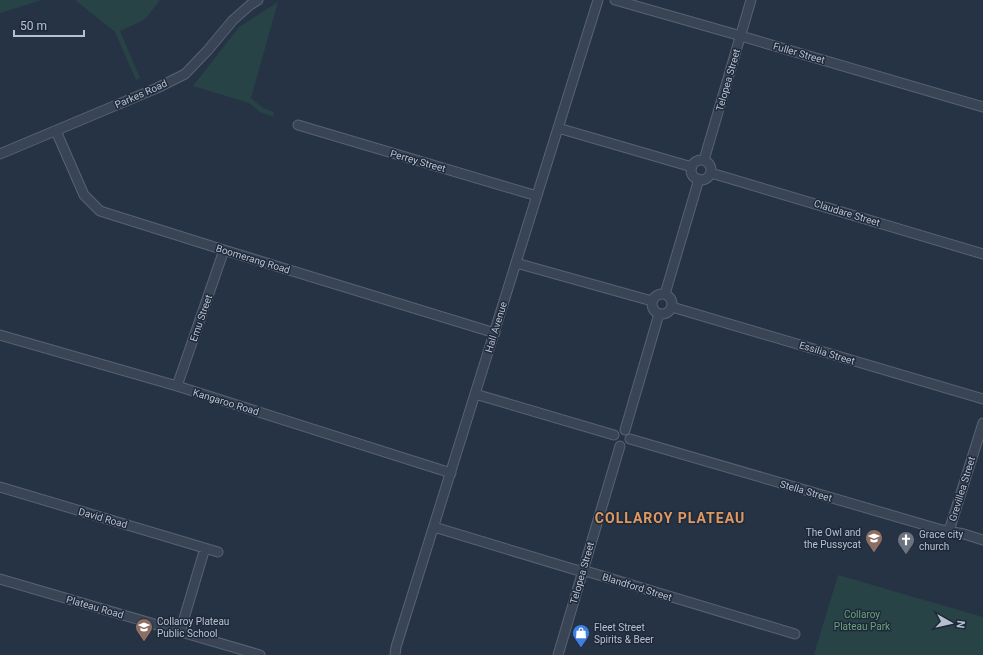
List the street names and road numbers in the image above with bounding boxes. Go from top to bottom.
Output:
street label: Fuller Street [772,40,826,66]
street label: Telopea Street [714,48,742,112]
street label: Parkes Road [113,78,169,110]
street label: Perrey Street [389,148,447,174]
street label: Claudare Street [813,198,881,228]
street label: Boomerang Road [215,242,291,276]
street label: Emu Street [188,293,214,343]
street label: Hall Avenue [483,300,509,354]
street label: Essilia Street [798,339,856,367]
street label: Kangaroo Road [192,387,260,417]
street label: Grevillea Street [947,455,977,523]
street label: Stella Street [779,478,833,504]
street label: David Road [77,506,129,530]
street label: Telopea Street [568,541,596,605]
street label: Blandford Street [601,571,673,603]
street label: Plateau Road [65,594,125,620]

